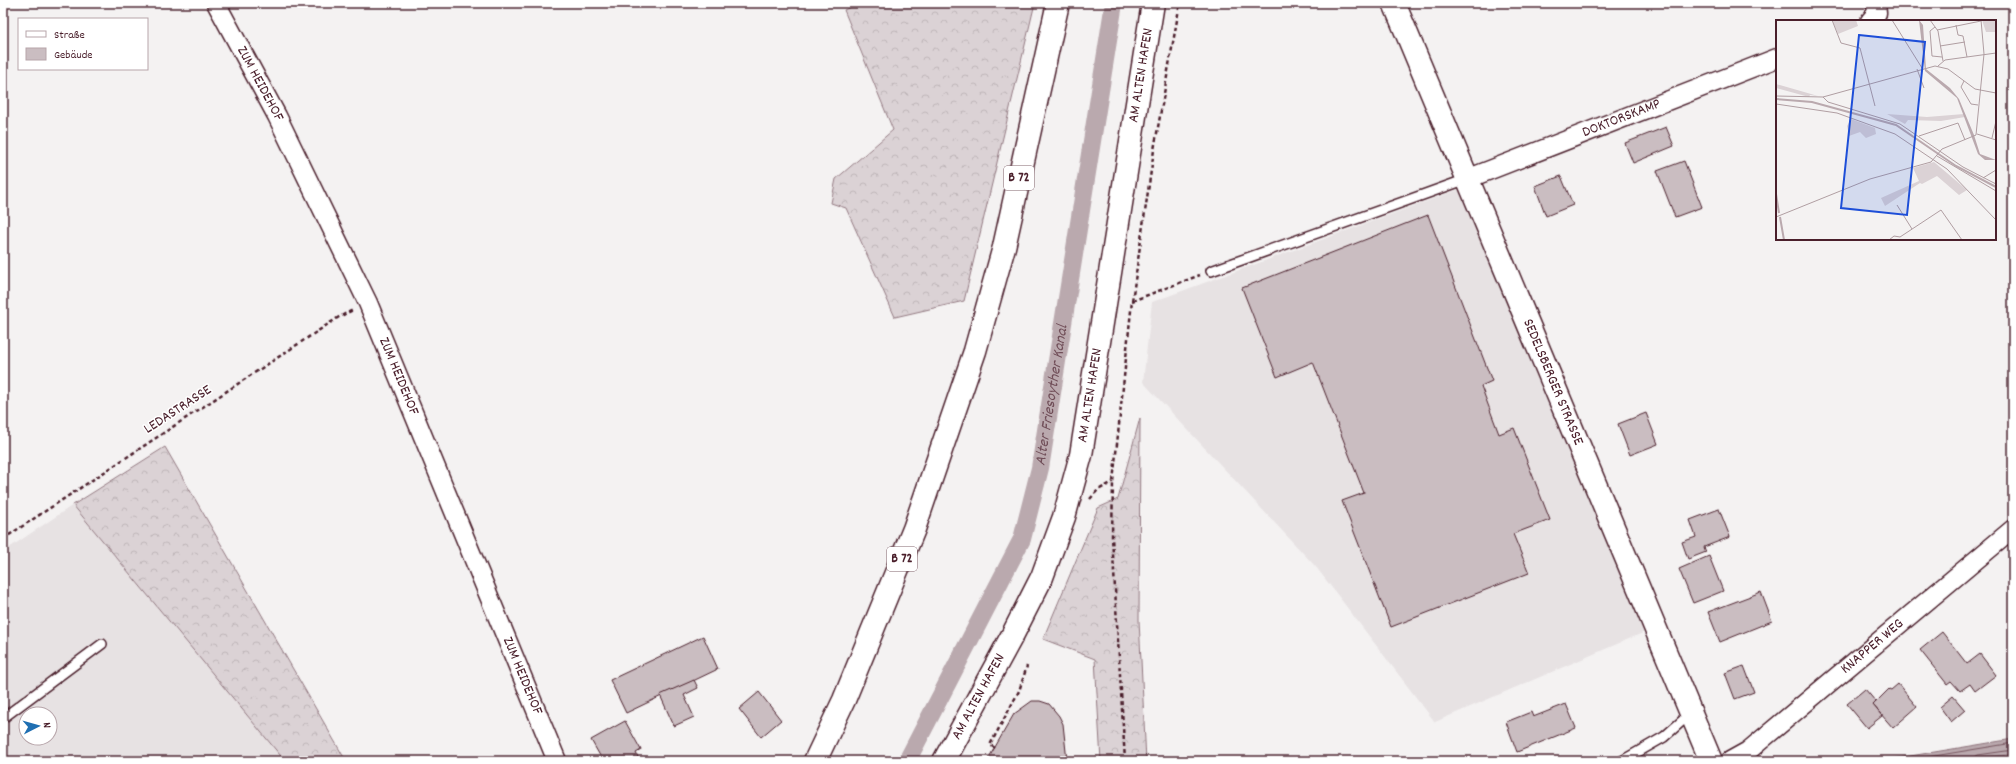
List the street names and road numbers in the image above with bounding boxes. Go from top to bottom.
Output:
street label: AM ALTEN HAFEN [1123,27,1160,124]
street label: ZUM HEIDEHOF [230,42,289,126]
street label: DOKTORSKAMP [1579,93,1664,144]
road number: B 72 [1004,166,1034,190]
street label: SEDELSBERGER STRASSE [1516,315,1589,449]
street label: ZUM HEIDEHOF [372,334,424,419]
street label: AM ALTEN HAFEN [1072,347,1109,444]
street label: LEDASTRASSE [140,380,216,440]
road number: B 72 [887,547,917,571]
street label: KNAPPER WEG [1836,614,1909,680]
street label: ZUM HEIDEHOF [496,634,548,719]
street label: AM ALTEN HAFEN [946,650,1011,744]

